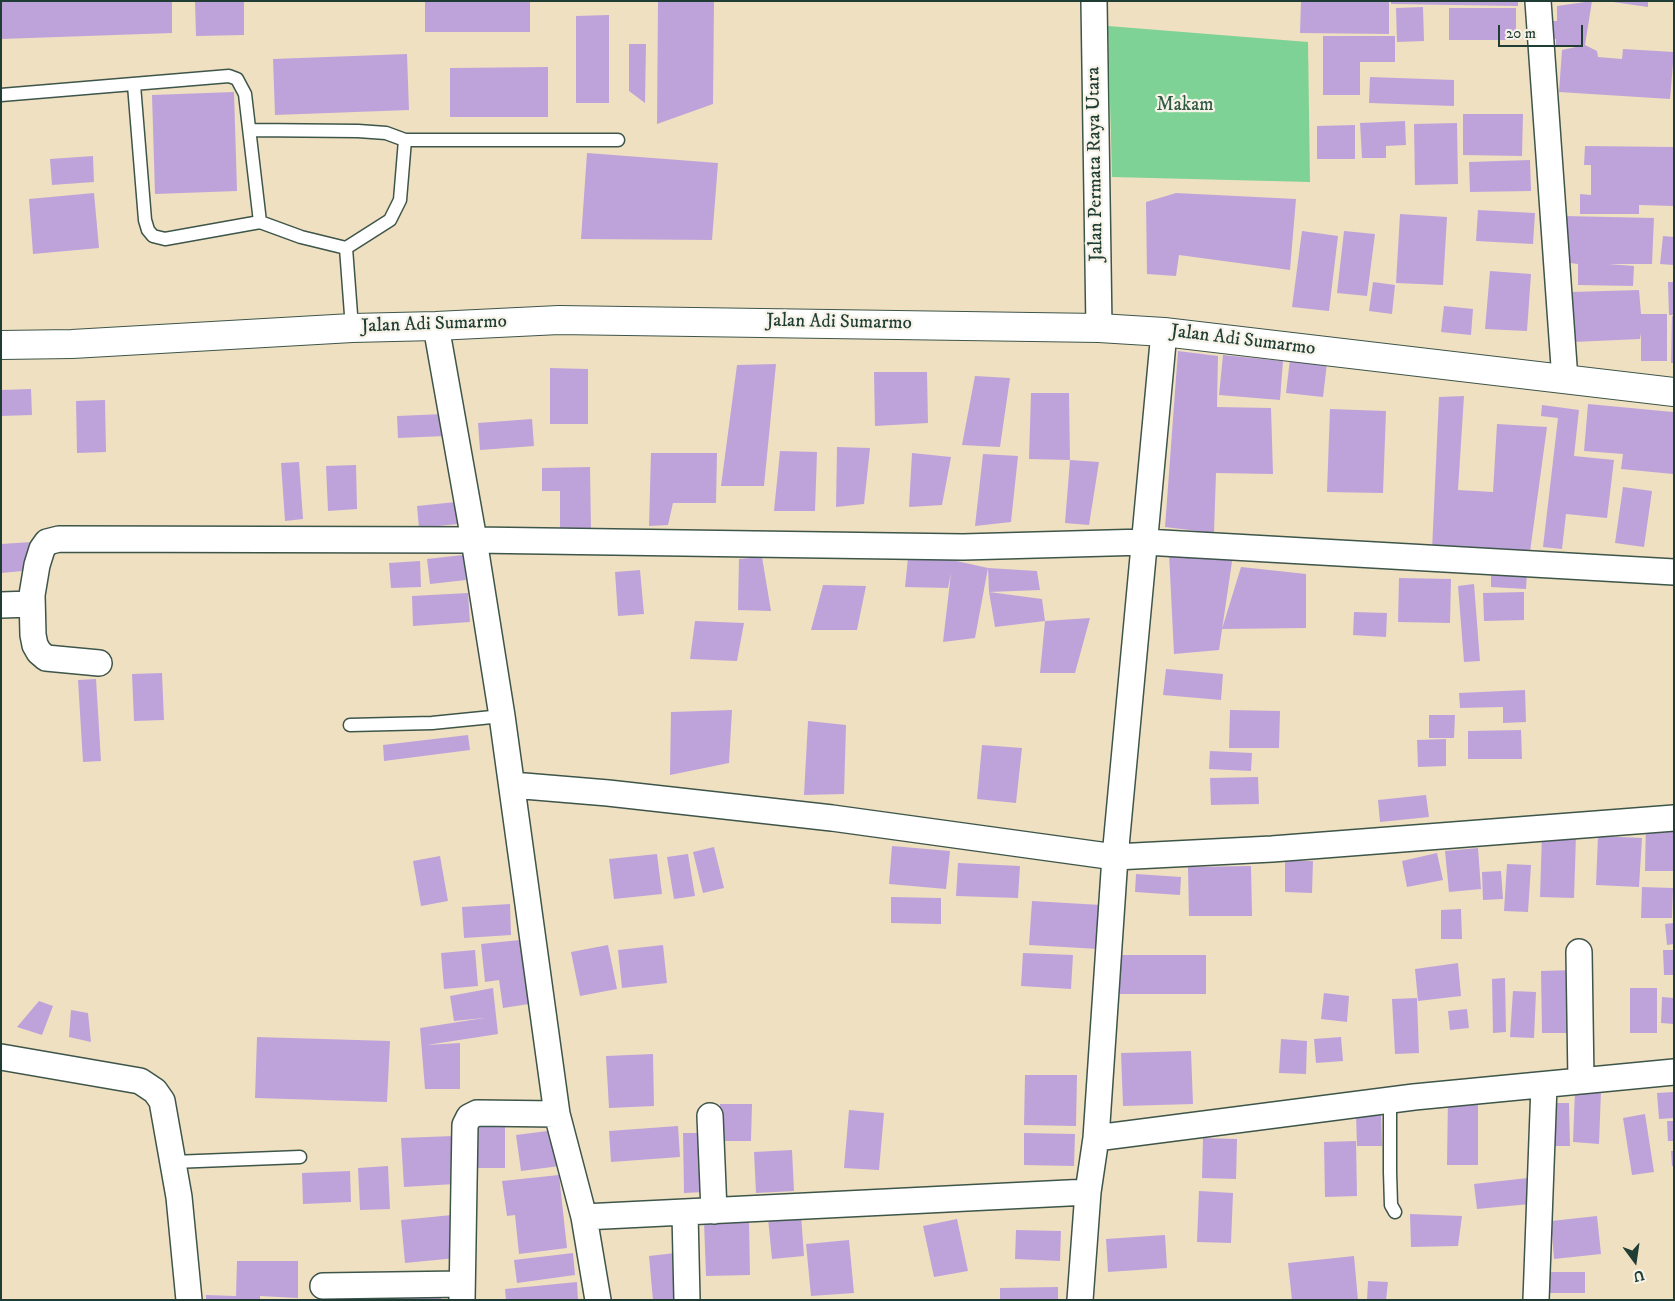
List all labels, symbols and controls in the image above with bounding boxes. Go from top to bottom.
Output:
scale bar [1500,15,1585,47]
text: 20 m [1506,24,1536,43]
street label: Jalan Permata Raya Utara [1083,66,1109,262]
park label: Makam [1156,95,1214,117]
street label: Jalan Adi Sumarmo [766,310,912,336]
street label: Jalan Adi Sumarmo [361,311,507,339]
street label: Jalan Adi Sumarmo [1169,321,1317,361]
north arrow [1610,1236,1660,1286]
text: U [1631,1266,1646,1286]

